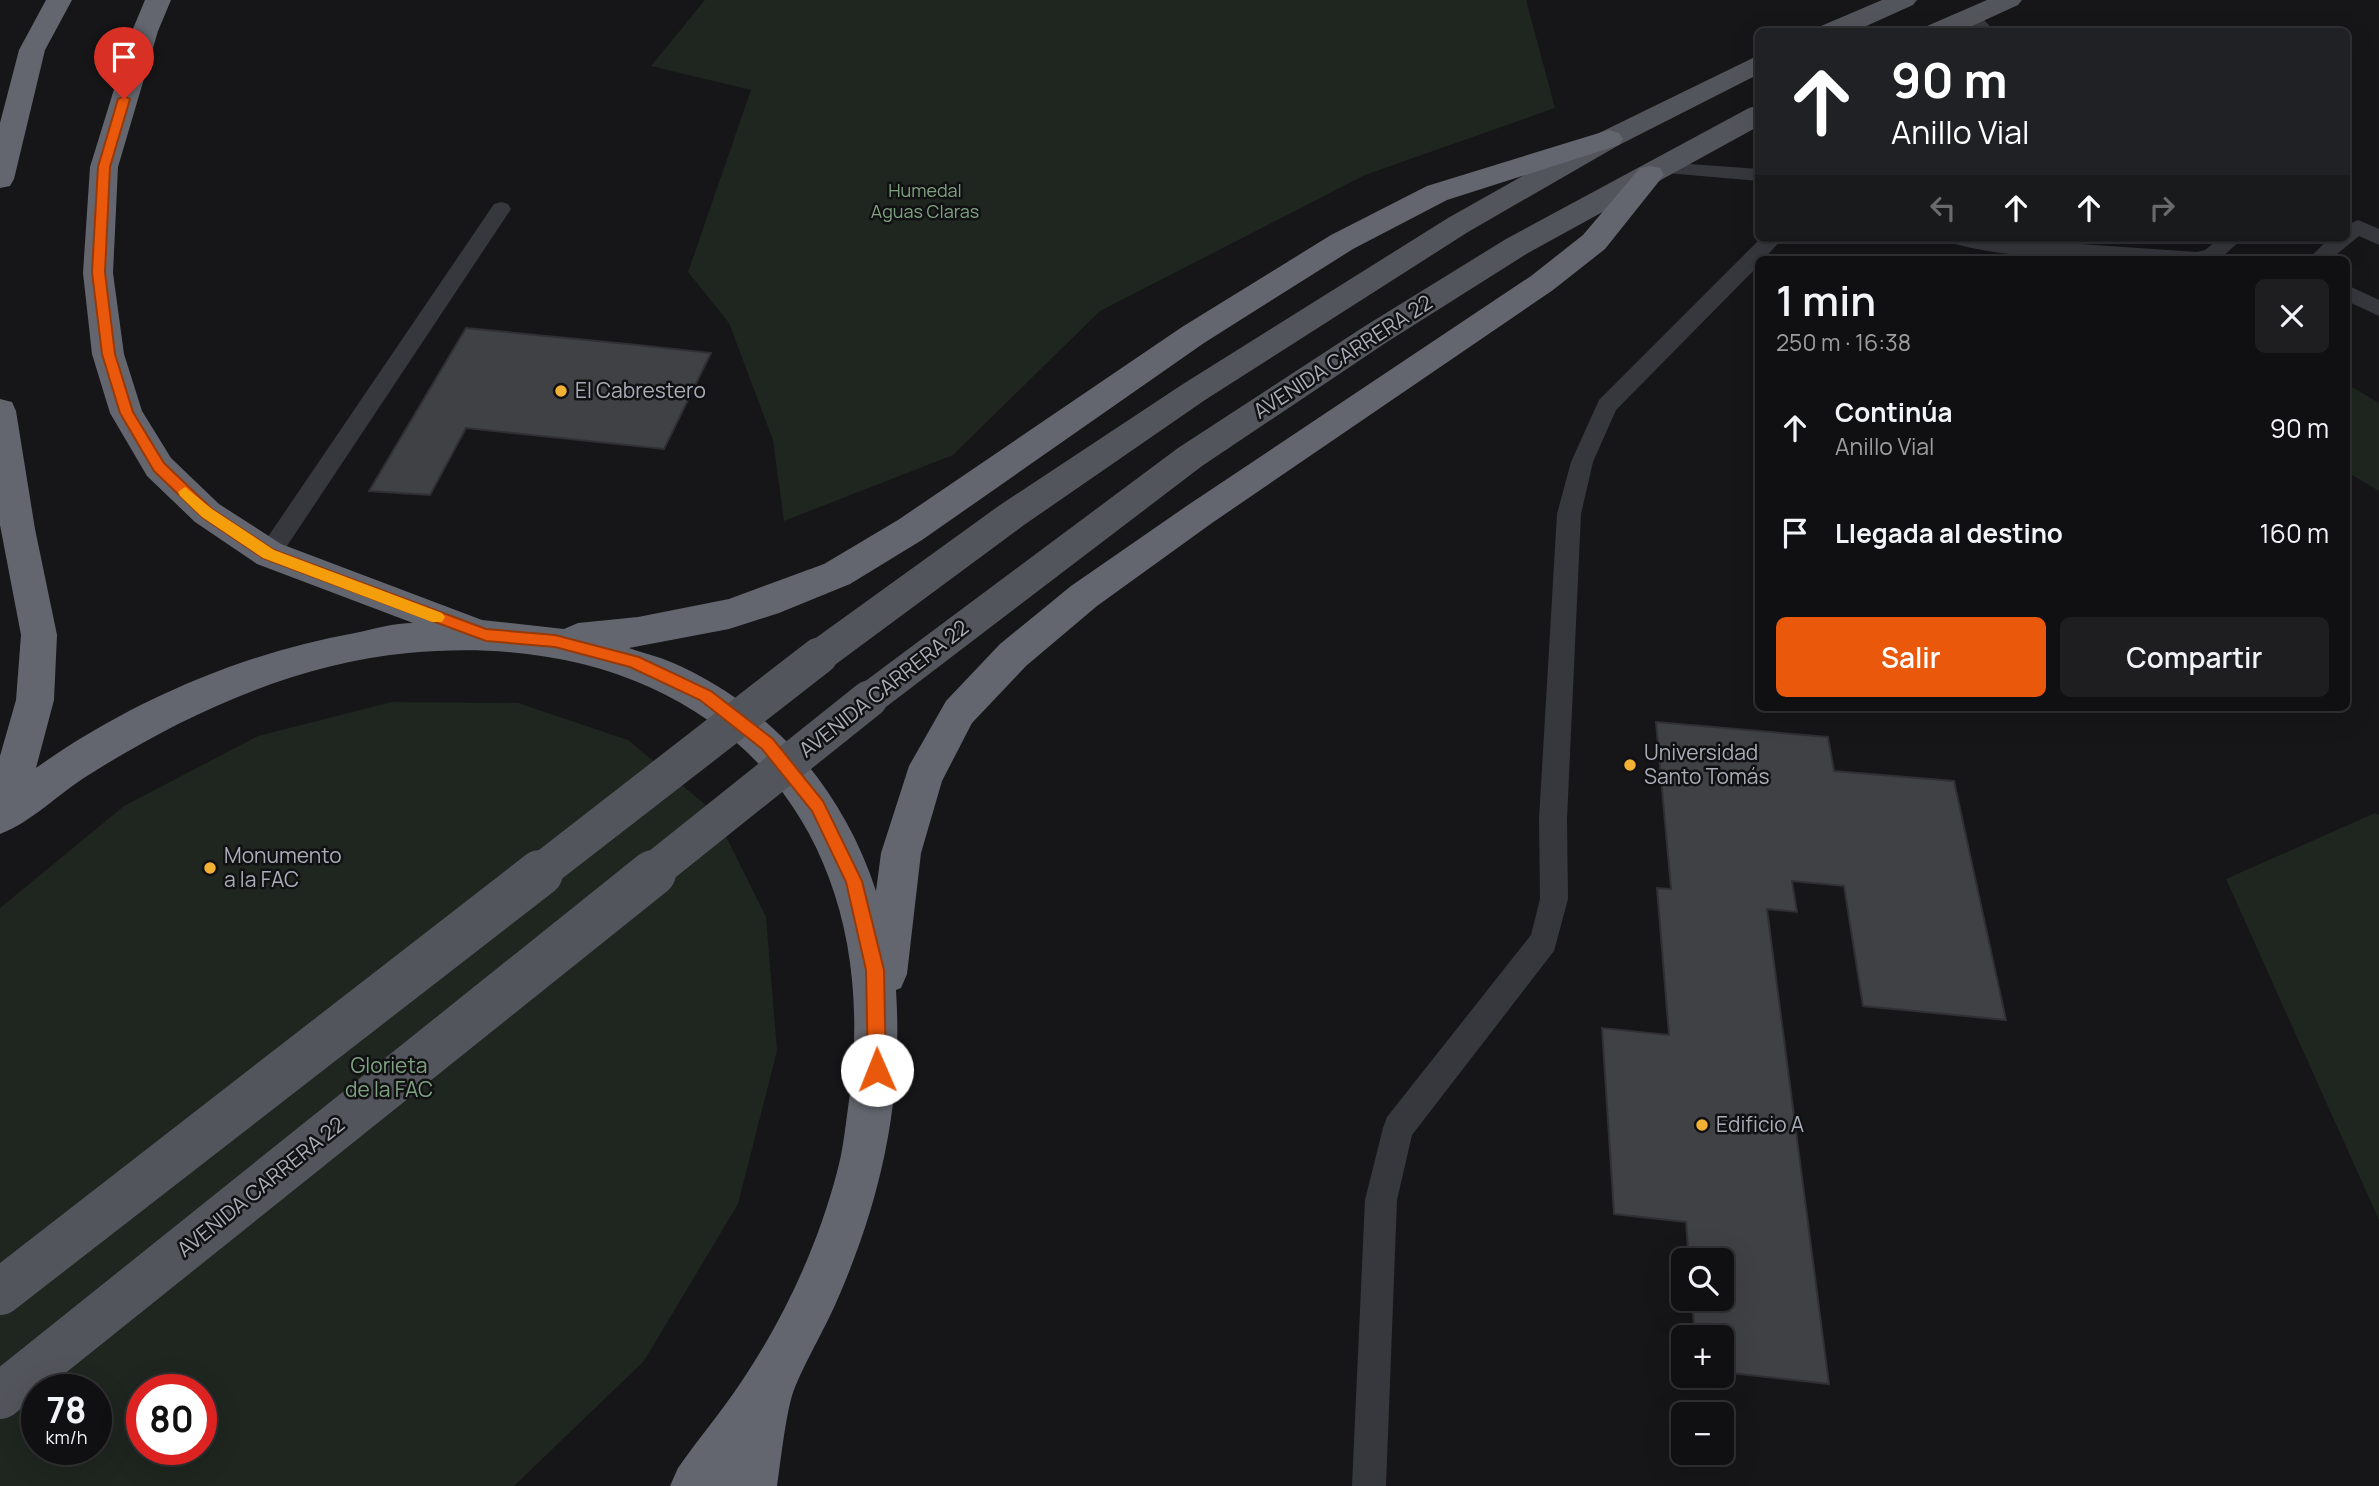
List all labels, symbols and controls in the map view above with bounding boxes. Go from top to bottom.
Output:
pin [94,27,154,99]
icon: arrive [105,38,143,76]
text: 90 m [1891,46,2008,113]
icon: ahead [1776,56,1867,147]
text: Anillo Vial [1891,110,2029,154]
park label: Humedal Aguas Claras [871,178,979,223]
icon: left [1924,189,1962,227]
icon: ahead [1997,189,2035,227]
icon: ahead [2070,189,2108,227]
icon: right [2143,189,2181,227]
text: 1 min [1776,271,1876,329]
button: close [2255,279,2329,353]
street label: AVENIDA CARRERA 22 [1248,288,1437,425]
text: 250 m · 16:38 [1776,326,1911,358]
place label: El Cabrestero [575,376,706,404]
marker: El Cabrestero [553,383,569,399]
text: Continúa [1835,394,1953,430]
icon: ahead [1776,409,1814,447]
text: 90 m [2270,410,2329,446]
text: Anillo Vial [1835,430,1935,462]
icon: arrive [1776,514,1814,552]
text: Llegada al destino [1835,515,2063,551]
text: 160 m [2260,515,2329,551]
street label: AVENIDA CARRERA 22 [793,613,974,763]
button: Salir [1776,617,2046,697]
button: Compartir [2060,617,2329,697]
place label: Universidad Santo Tomás [1644,738,1769,790]
marker: Universidad Santo Tomás [1622,757,1638,773]
place label: Monumento a la FAC [224,841,342,893]
marker: Monumento a la FAC [202,860,218,876]
position arrow [840,1033,914,1107]
park label: Glorieta de la FAC [345,1051,433,1103]
street label: AVENIDA CARRERA 22 [171,1110,350,1263]
place label: Edificio A [1716,1110,1804,1138]
marker: Edificio A [1694,1117,1710,1133]
map controls [1671,1248,1734,1465]
button: search [1671,1248,1734,1311]
button: + [1671,1325,1734,1388]
speed limit sign: 80 [126,1374,217,1465]
text: 78 [46,1386,87,1434]
button: − [1671,1402,1734,1465]
text: km/h [46,1425,87,1449]

